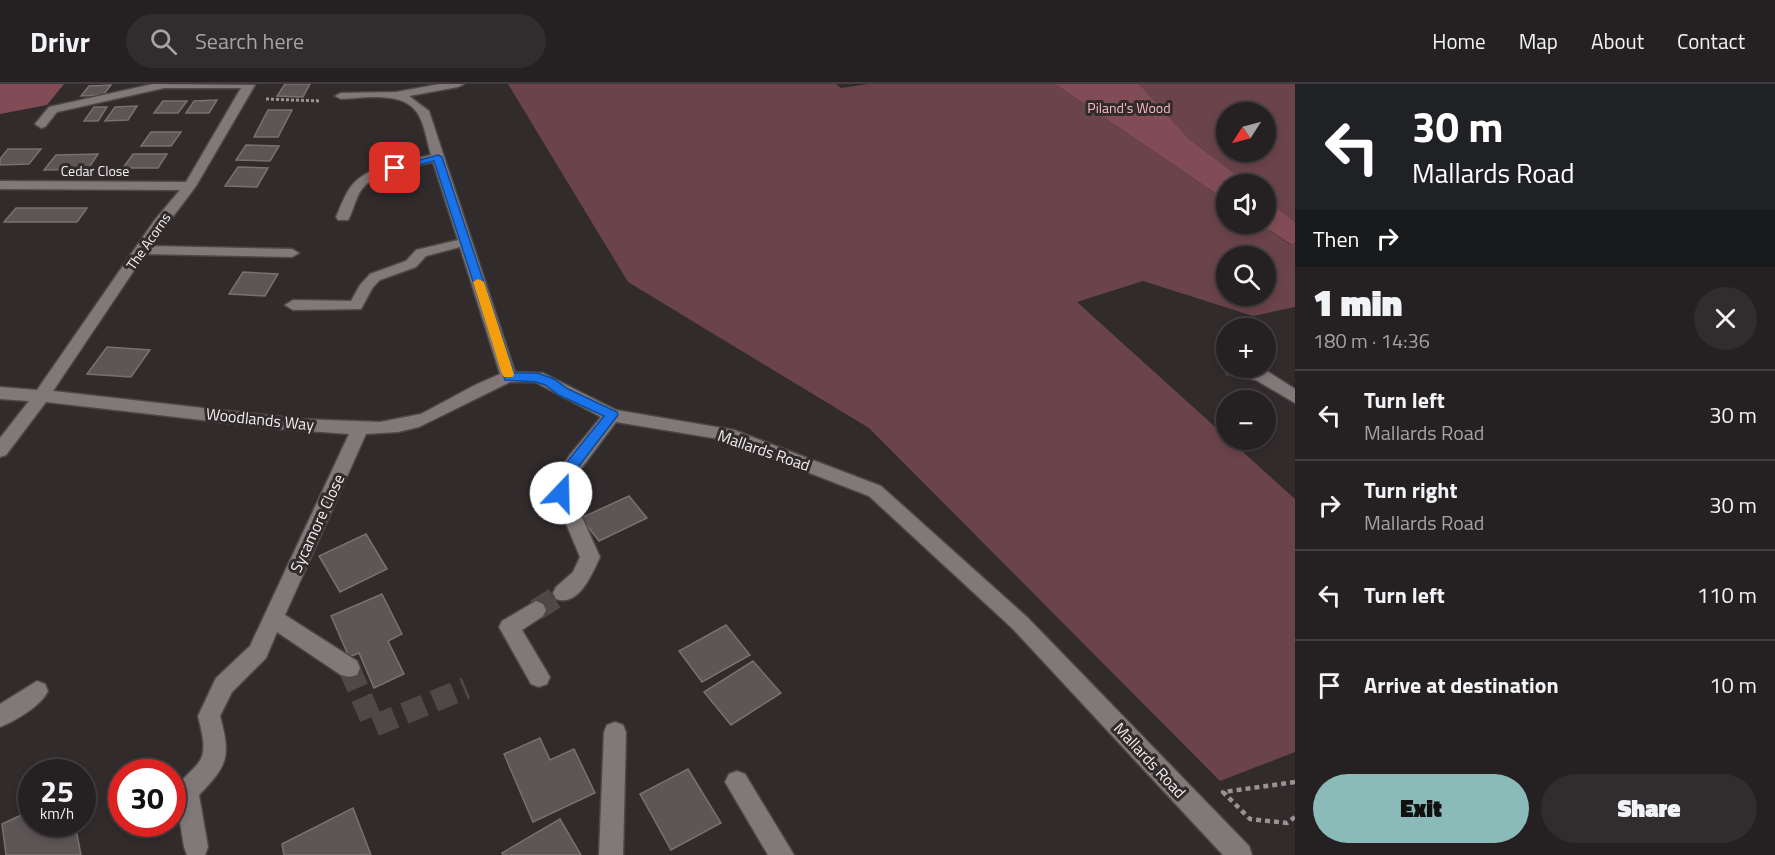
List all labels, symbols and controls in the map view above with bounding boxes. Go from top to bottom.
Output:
search box [126,14,546,68]
text: Drivr [30,20,90,63]
text: Search here [195,24,304,58]
icon: search [147,25,180,58]
text: Home [1432,25,1486,57]
text: Map [1519,25,1558,57]
text: About [1591,25,1644,57]
text: Contact [1677,25,1745,57]
text: 30 m [1412,94,1504,158]
park label: Piland's Wood [1087,97,1171,118]
north arrow [1216,102,1276,162]
map controls [1216,102,1276,450]
icon: left [1313,108,1391,186]
pin [369,142,420,193]
icon: arrive [378,151,411,184]
text: Mallards Road [1412,152,1574,193]
street label: Cedar Close [61,160,129,181]
button: sound [1216,174,1276,234]
street label: The Acorns [121,208,175,274]
text: Then [1313,222,1359,256]
icon: right [1371,222,1404,255]
button: search [1216,246,1276,306]
text: 1 min [1313,275,1402,330]
button: close [1694,287,1757,350]
button: + [1216,318,1276,378]
text: 180 m · 14:36 [1313,325,1430,356]
text: Turn left [1364,383,1445,417]
button: − [1216,390,1276,450]
text: 30 m [1709,398,1757,432]
icon: left [1313,399,1346,432]
street label: Woodlands Way [205,401,315,437]
text: Mallards Road [1364,417,1484,448]
street label: Mallards Road [715,423,813,477]
position arrow [529,461,593,525]
street label: Sycamore Close [284,470,350,576]
text: Turn right [1364,473,1458,507]
text: 30 m [1709,488,1757,522]
icon: right [1313,489,1346,522]
text: Mallards Road [1364,507,1484,538]
text: Turn left [1364,578,1445,612]
text: 110 m [1697,578,1757,612]
icon: left [1313,579,1346,612]
text: Arrive at destination [1364,668,1559,702]
text: 10 m [1709,668,1757,702]
icon: arrive [1313,669,1346,702]
street label: Mallards Road [1108,717,1192,803]
speed limit sign: 30 [108,759,186,837]
text: 25 [40,768,74,814]
button: Exit [1313,774,1529,843]
button: Share [1541,774,1757,843]
text: km/h [40,802,74,825]

